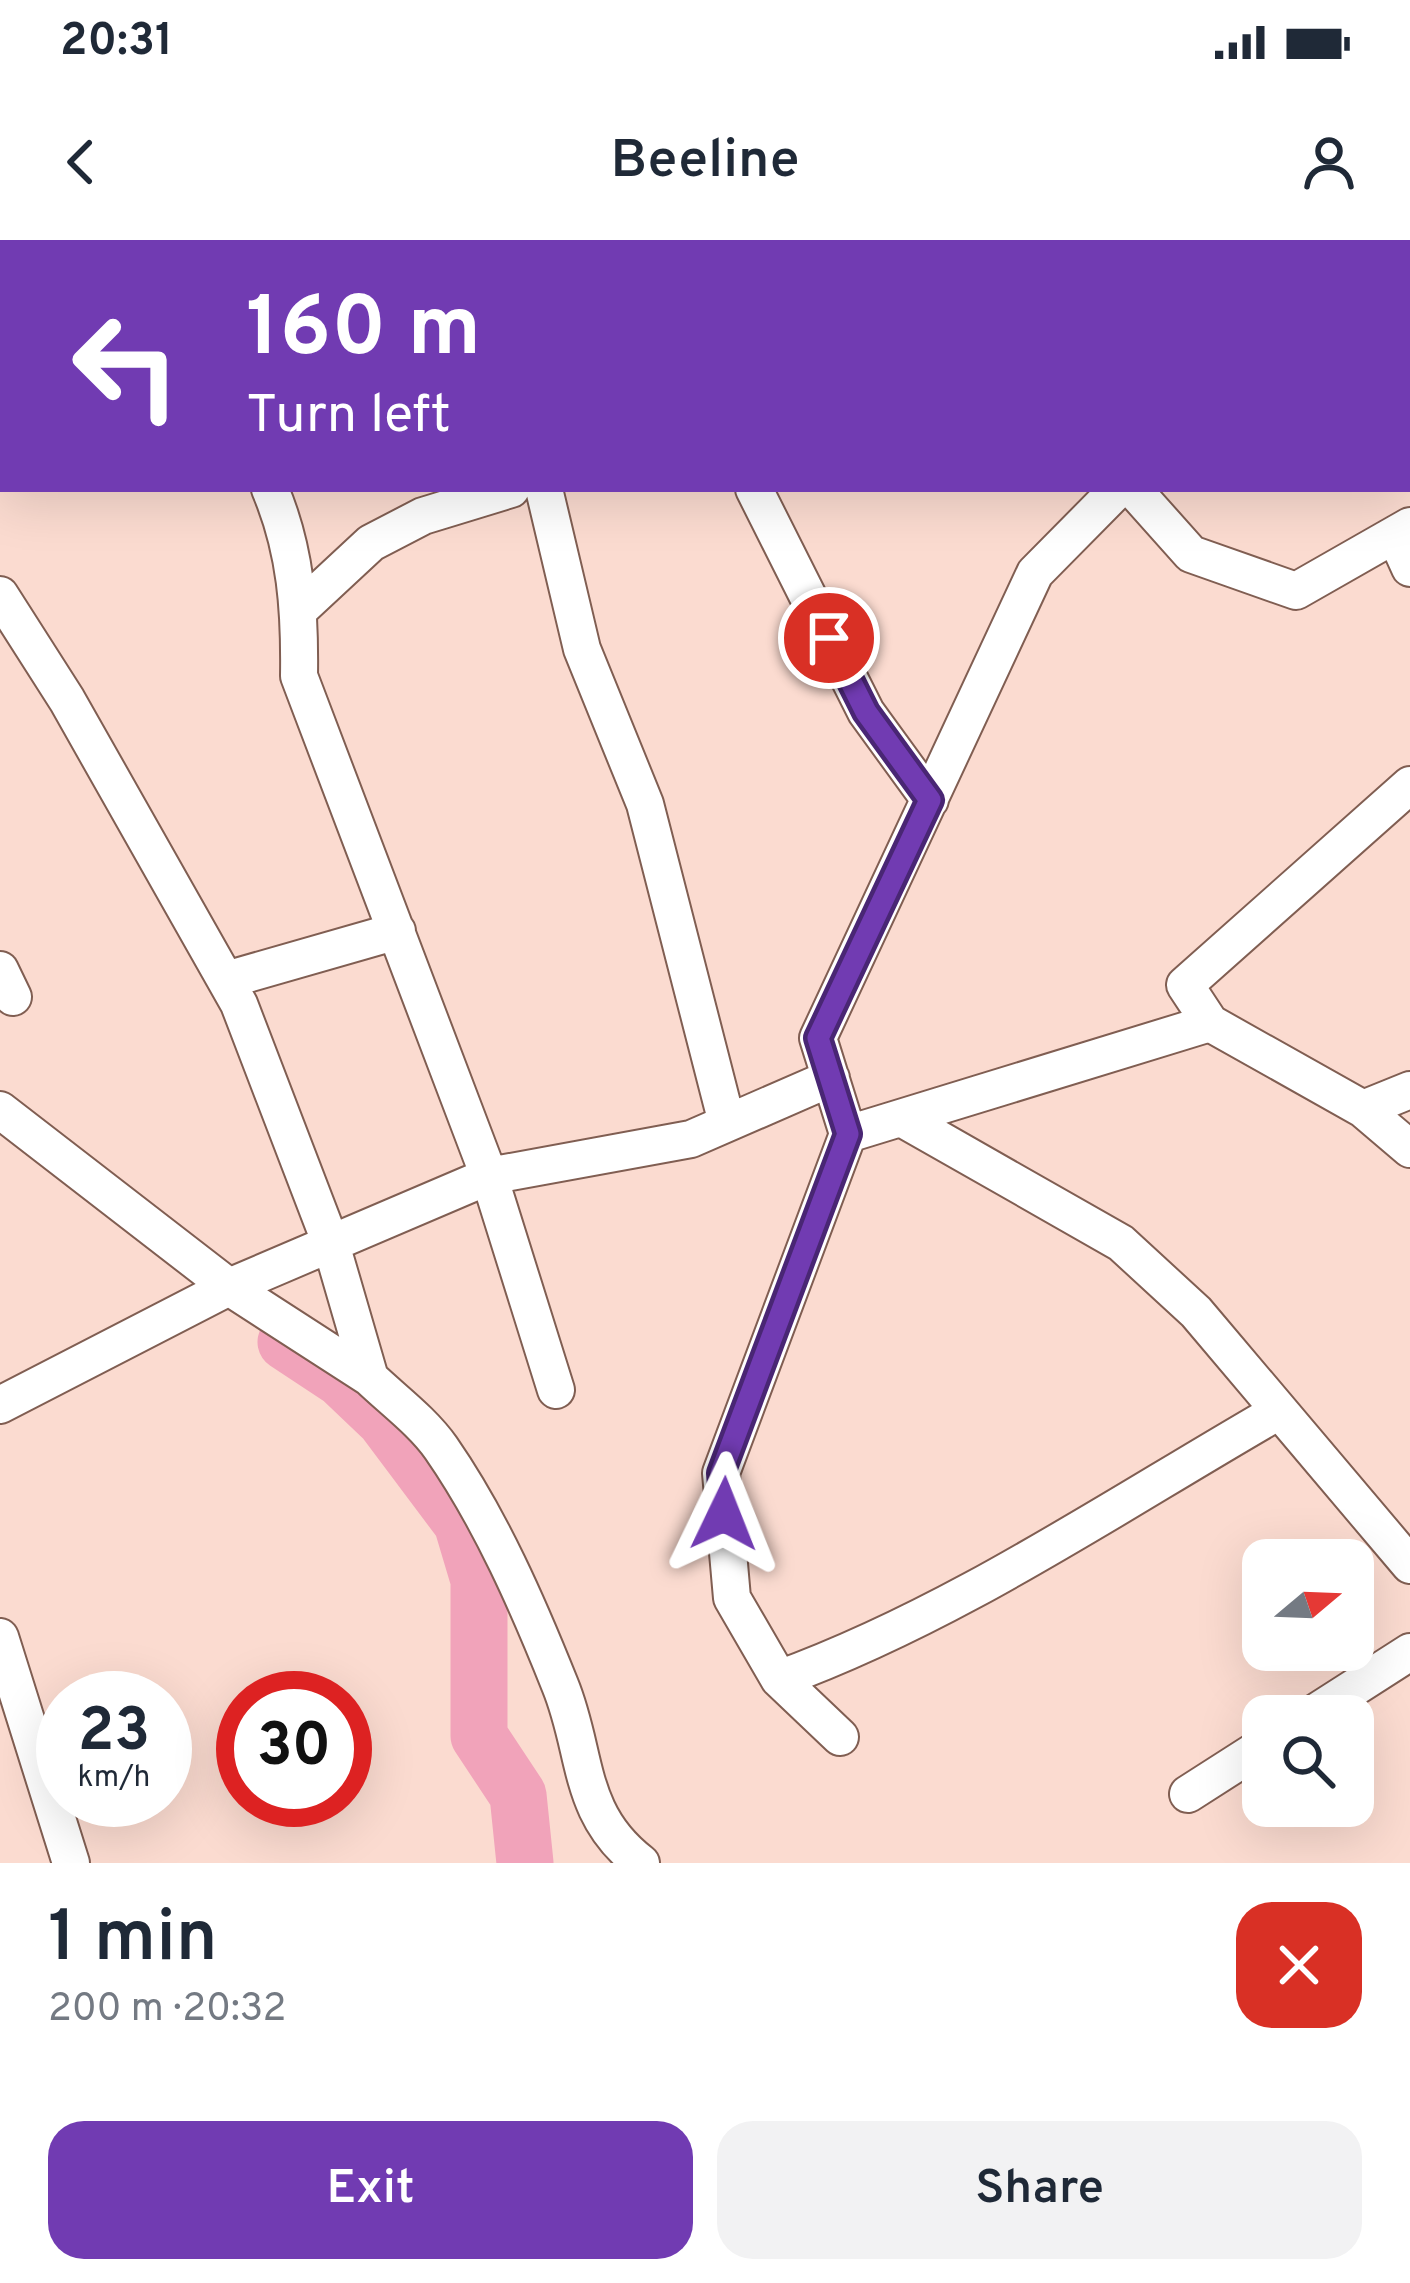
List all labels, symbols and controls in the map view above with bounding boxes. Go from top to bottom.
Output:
text: 20:31 [60,14,173,71]
text: Beeline [610,128,800,197]
icon: back [48,129,114,195]
icon: person [1296,129,1362,195]
text: 160 m [246,279,481,385]
icon: left [48,288,204,444]
text: Turn left [246,383,451,452]
pin [778,587,880,689]
icon: arrive [796,605,862,671]
position arrow [661,1451,787,1577]
north arrow [1242,1539,1374,1671]
map controls [1242,1539,1374,1827]
speed limit sign: 30 [216,1671,372,1827]
button: search [1242,1695,1374,1827]
text: 23 [78,1696,150,1772]
text: km/h [78,1760,150,1797]
text: 1 min [48,1895,218,1987]
button: close [1236,1902,1362,2028]
text: 200 m · 20:32 [48,1986,286,2035]
button: Exit [48,2121,693,2259]
button: Share [717,2121,1362,2259]

